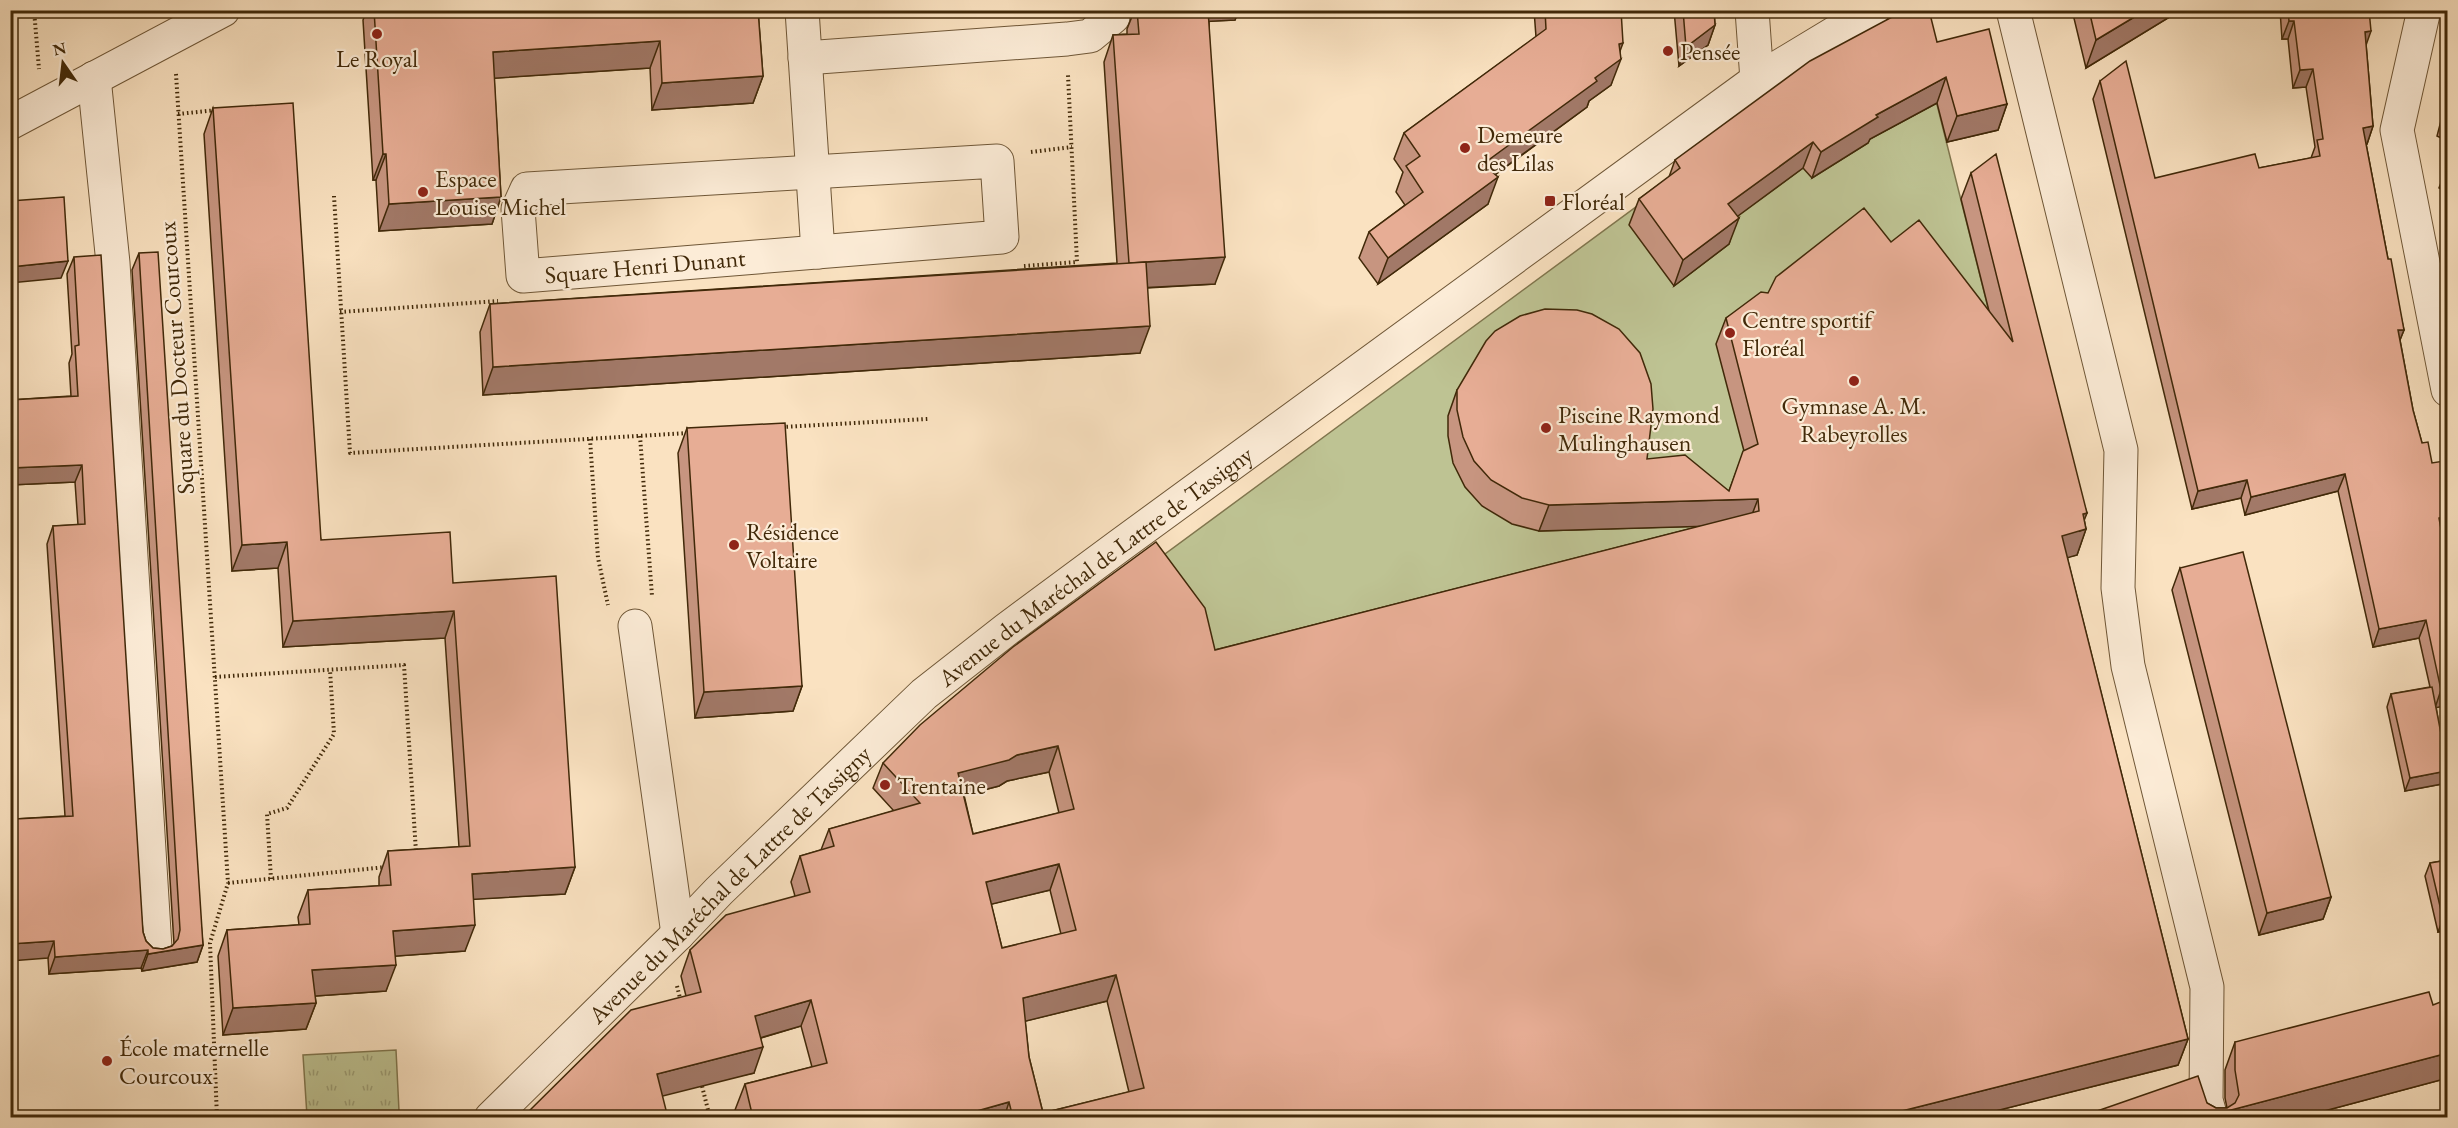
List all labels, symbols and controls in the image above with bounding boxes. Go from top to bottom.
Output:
marker: Le Royal [370,27,384,41]
north arrow [33,33,93,93]
place label: Pensée [1680,36,1740,67]
text: N [51,37,68,61]
place label: Le Royal [336,43,418,74]
marker: Pensée [1661,44,1675,58]
place label: Demeure des Lilas [1477,119,1563,178]
marker: Demeure des Lilas [1458,141,1472,155]
place label: Espace Louise Michel [435,163,566,222]
marker: Espace Louise Michel [416,185,430,199]
place label: Floréal [1562,186,1625,217]
marker: Floréal [1543,194,1557,208]
street label: Square du Docteur Courcoux [151,220,201,496]
street label: Square Henri Dunant [543,242,747,290]
place label: Centre sportif Floréal [1742,304,1875,363]
marker: Centre sportif Floréal [1723,326,1737,340]
marker: Gymnase A. M. Rabeyrolles [1847,374,1861,388]
place label: Gymnase A. M. Rabeyrolles [1782,390,1926,449]
place label: Piscine Raymond Mulinghausen [1558,399,1721,458]
marker: Piscine Raymond Mulinghausen [1539,421,1553,435]
street label: Avenue du Maréchal de Lattre de Tassigny [931,438,1259,693]
place label: Résidence Voltaire [746,516,839,575]
marker: Résidence Voltaire [727,538,741,552]
street label: Avenue du Maréchal de Lattre de Tassigny [580,738,878,1030]
place label: Trentaine [897,770,986,801]
marker: Trentaine [878,778,892,792]
place label: École maternelle Courcoux [119,1032,269,1091]
marker: École maternelle Courcoux [100,1054,114,1068]

